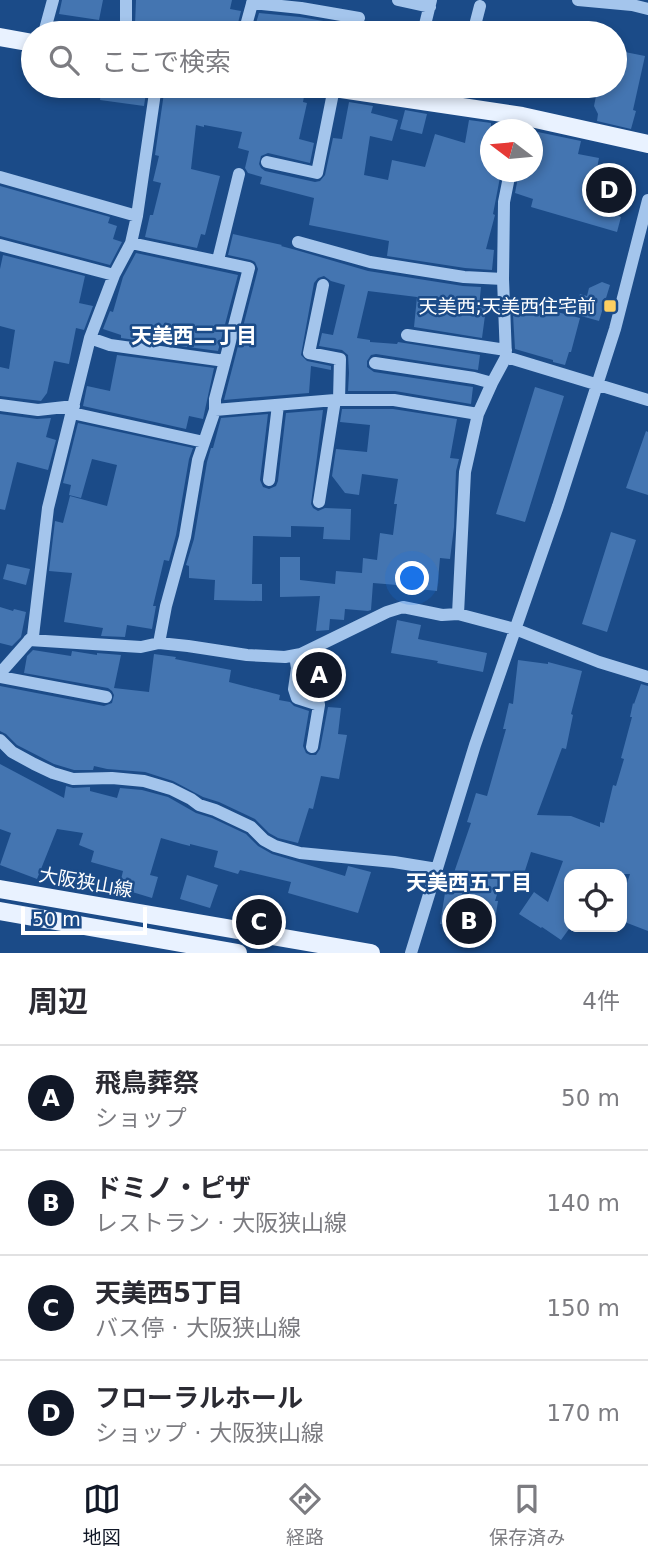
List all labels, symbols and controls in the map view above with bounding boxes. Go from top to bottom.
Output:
search box [21,21,627,98]
icon: search [45,41,83,79]
text: ここで検索 [101,47,231,77]
north arrow [480,119,543,182]
pin: D [586,164,632,216]
place label: 天美西;天美西住宅前 [419,295,596,317]
marker: 天美西;天美西住宅前 [602,298,618,314]
district label: 天美西二丁目 [131,324,257,348]
your location [395,561,429,595]
pin: A [296,649,342,701]
street label: 大阪狭山線 [37,863,135,901]
map controls [564,869,627,932]
button: locate [564,869,627,932]
district label: 天美西五丁目 [406,871,532,895]
pin: B [446,895,492,947]
pin: C [236,896,282,948]
scale bar [21,904,147,936]
text: 50 m [32,908,81,930]
text: 周辺 [28,984,88,1019]
text: 4件 [582,988,620,1014]
text: 飛鳥葬祭 [95,1068,199,1098]
text: A [42,1085,60,1111]
text: 50 m [561,1085,620,1111]
text: ショップ [95,1105,187,1131]
text: ドミノ・ピザ [95,1173,251,1203]
text: B [42,1190,60,1216]
text: 140 m [546,1190,620,1216]
text: レストラン · 大阪狭山線 [95,1210,347,1236]
text: 天美西5丁目 [95,1278,243,1308]
text: C [43,1295,59,1321]
text: 150 m [546,1295,620,1321]
text: バス停 · 大阪狭山線 [95,1315,301,1341]
text: フローラルホール [95,1383,303,1413]
text: D [41,1400,61,1426]
text: 170 m [546,1400,620,1426]
text: ショップ · 大阪狭山線 [95,1420,324,1446]
tab: 地図 [83,1480,121,1549]
tab: 経路 [286,1480,324,1549]
tab: 保存済み [489,1480,565,1549]

